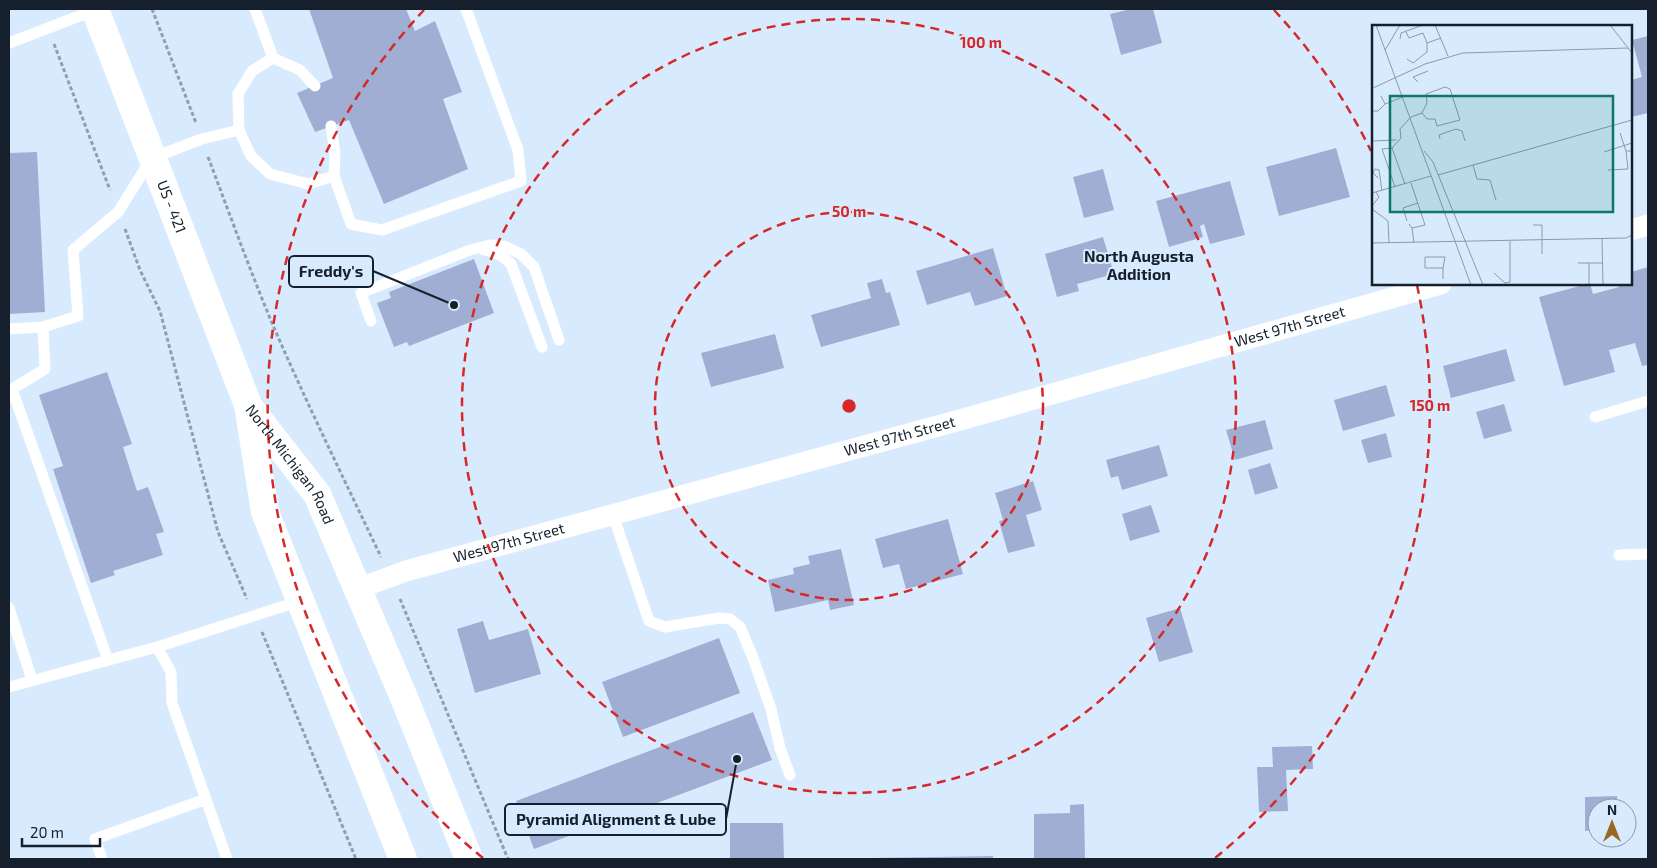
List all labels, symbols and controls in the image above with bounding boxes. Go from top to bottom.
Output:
inset map [1372,25,1632,285]
text: 100 m [960,33,1002,51]
street label: US - 421 [154,177,191,236]
text: 50 m [832,202,866,220]
district label: North Augusta Addition [1084,246,1194,283]
callout: Freddy's [289,256,373,287]
text: Freddy's [299,261,363,281]
street label: West 97th Street [1232,302,1347,350]
text: 150 m [1410,396,1450,414]
centre of rings [840,397,858,415]
street label: North Michigan Road [242,401,339,527]
street label: West 97th Street [842,412,957,459]
street label: West 97th Street [451,518,567,566]
north arrow [1587,798,1637,848]
text: N [1607,801,1617,818]
callout: Pyramid Alignment & Lube [505,804,726,835]
text: Pyramid Alignment & Lube [516,809,716,829]
scale bar [22,816,100,848]
text: 20 m [30,823,64,841]

